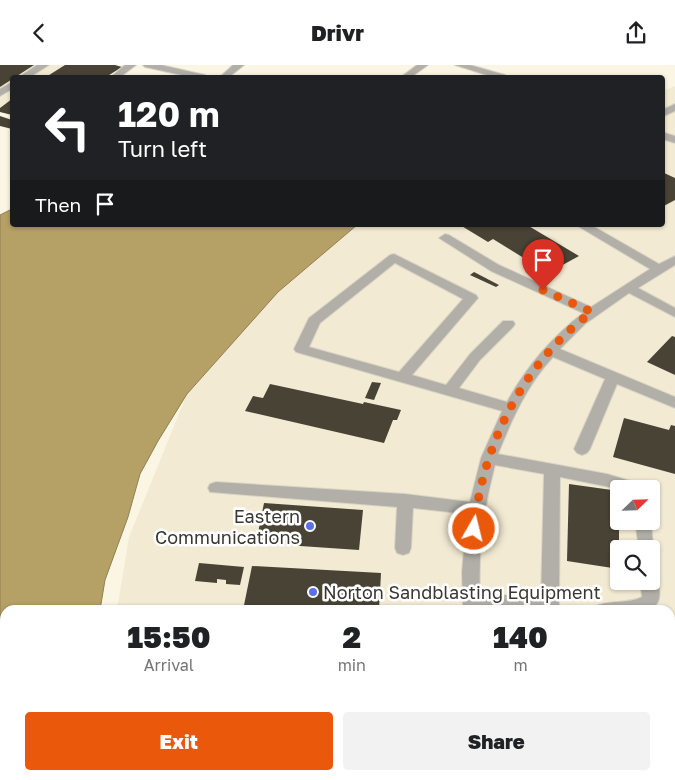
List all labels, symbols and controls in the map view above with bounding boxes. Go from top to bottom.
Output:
icon: back [25,19,53,47]
text: Drivr [311,19,364,46]
icon: share [622,19,650,47]
text: 120 m [118,93,220,135]
icon: left [35,95,100,160]
text: Turn left [118,135,207,162]
icon: arrive [91,190,119,218]
text: Then [35,193,81,216]
pin [522,239,564,290]
icon: arrive [529,246,557,274]
north arrow [610,480,660,530]
map controls [610,480,660,590]
position arrow [447,502,499,554]
place label: Eastern Communications [155,505,300,548]
marker: Eastern Communications [304,520,316,532]
button: search [610,540,660,590]
place label: Norton Sandblasting Equipment [323,581,601,603]
marker: Norton Sandblasting Equipment [307,586,319,598]
text: 15:50 [127,619,211,655]
text: 2 [343,619,361,655]
text: 140 [493,619,548,655]
text: Arrival [144,655,194,675]
text: min [338,655,366,675]
text: m [513,655,528,675]
button: Exit [25,712,333,770]
button: Share [343,712,650,770]

